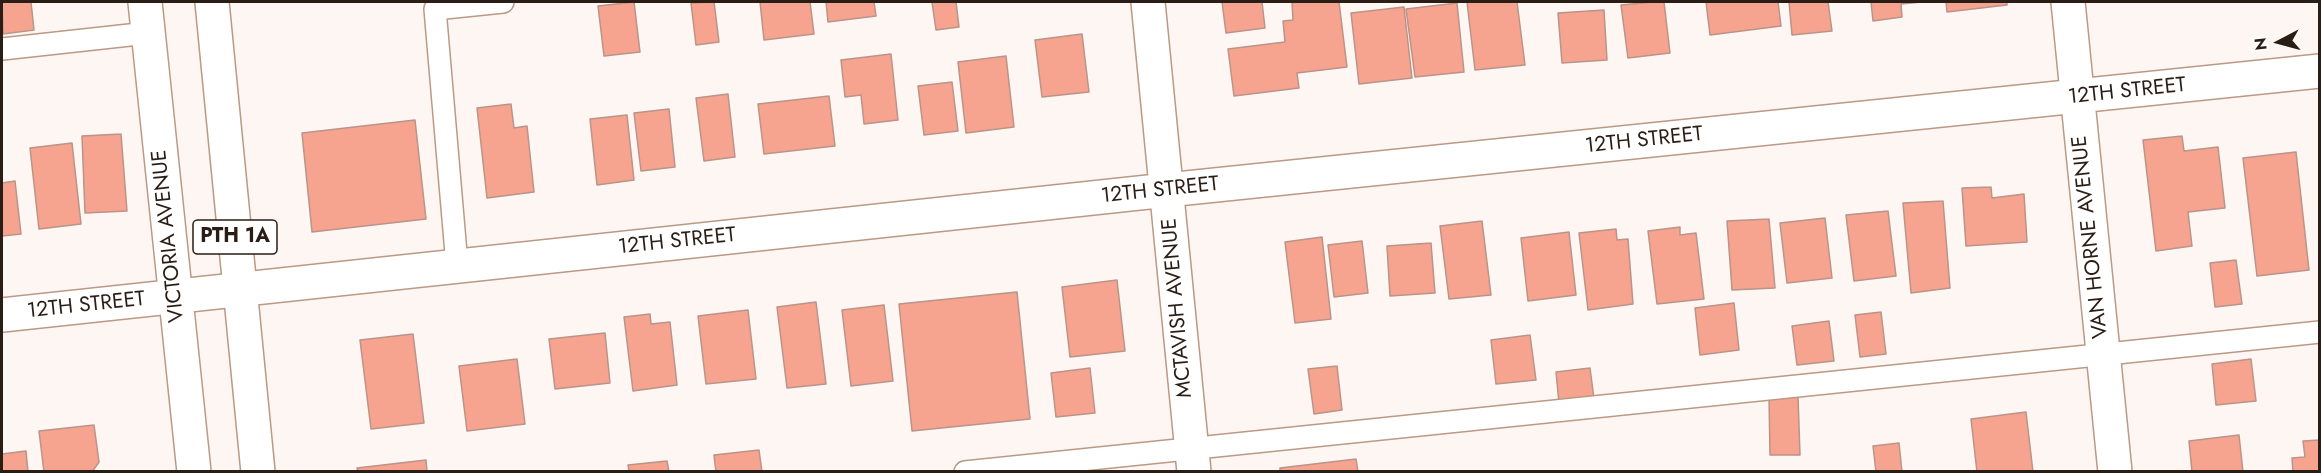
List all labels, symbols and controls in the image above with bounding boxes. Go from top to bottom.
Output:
north arrow [2249,12,2309,72]
text: N [2248,36,2273,51]
street label: 12TH STREET [2067,73,2187,111]
street label: 12TH STREET [1584,122,1704,160]
street label: VAN HORNE AVENUE [2068,134,2114,340]
street label: VICTORIA AVENUE [147,149,191,323]
street label: 12TH STREET [1100,172,1220,210]
street label: MCTAVISH AVENUE [1158,217,1198,399]
road number: PTH 1A [193,220,277,254]
street label: 12TH STREET [617,223,737,261]
street label: 12TH STREET [26,287,146,325]

